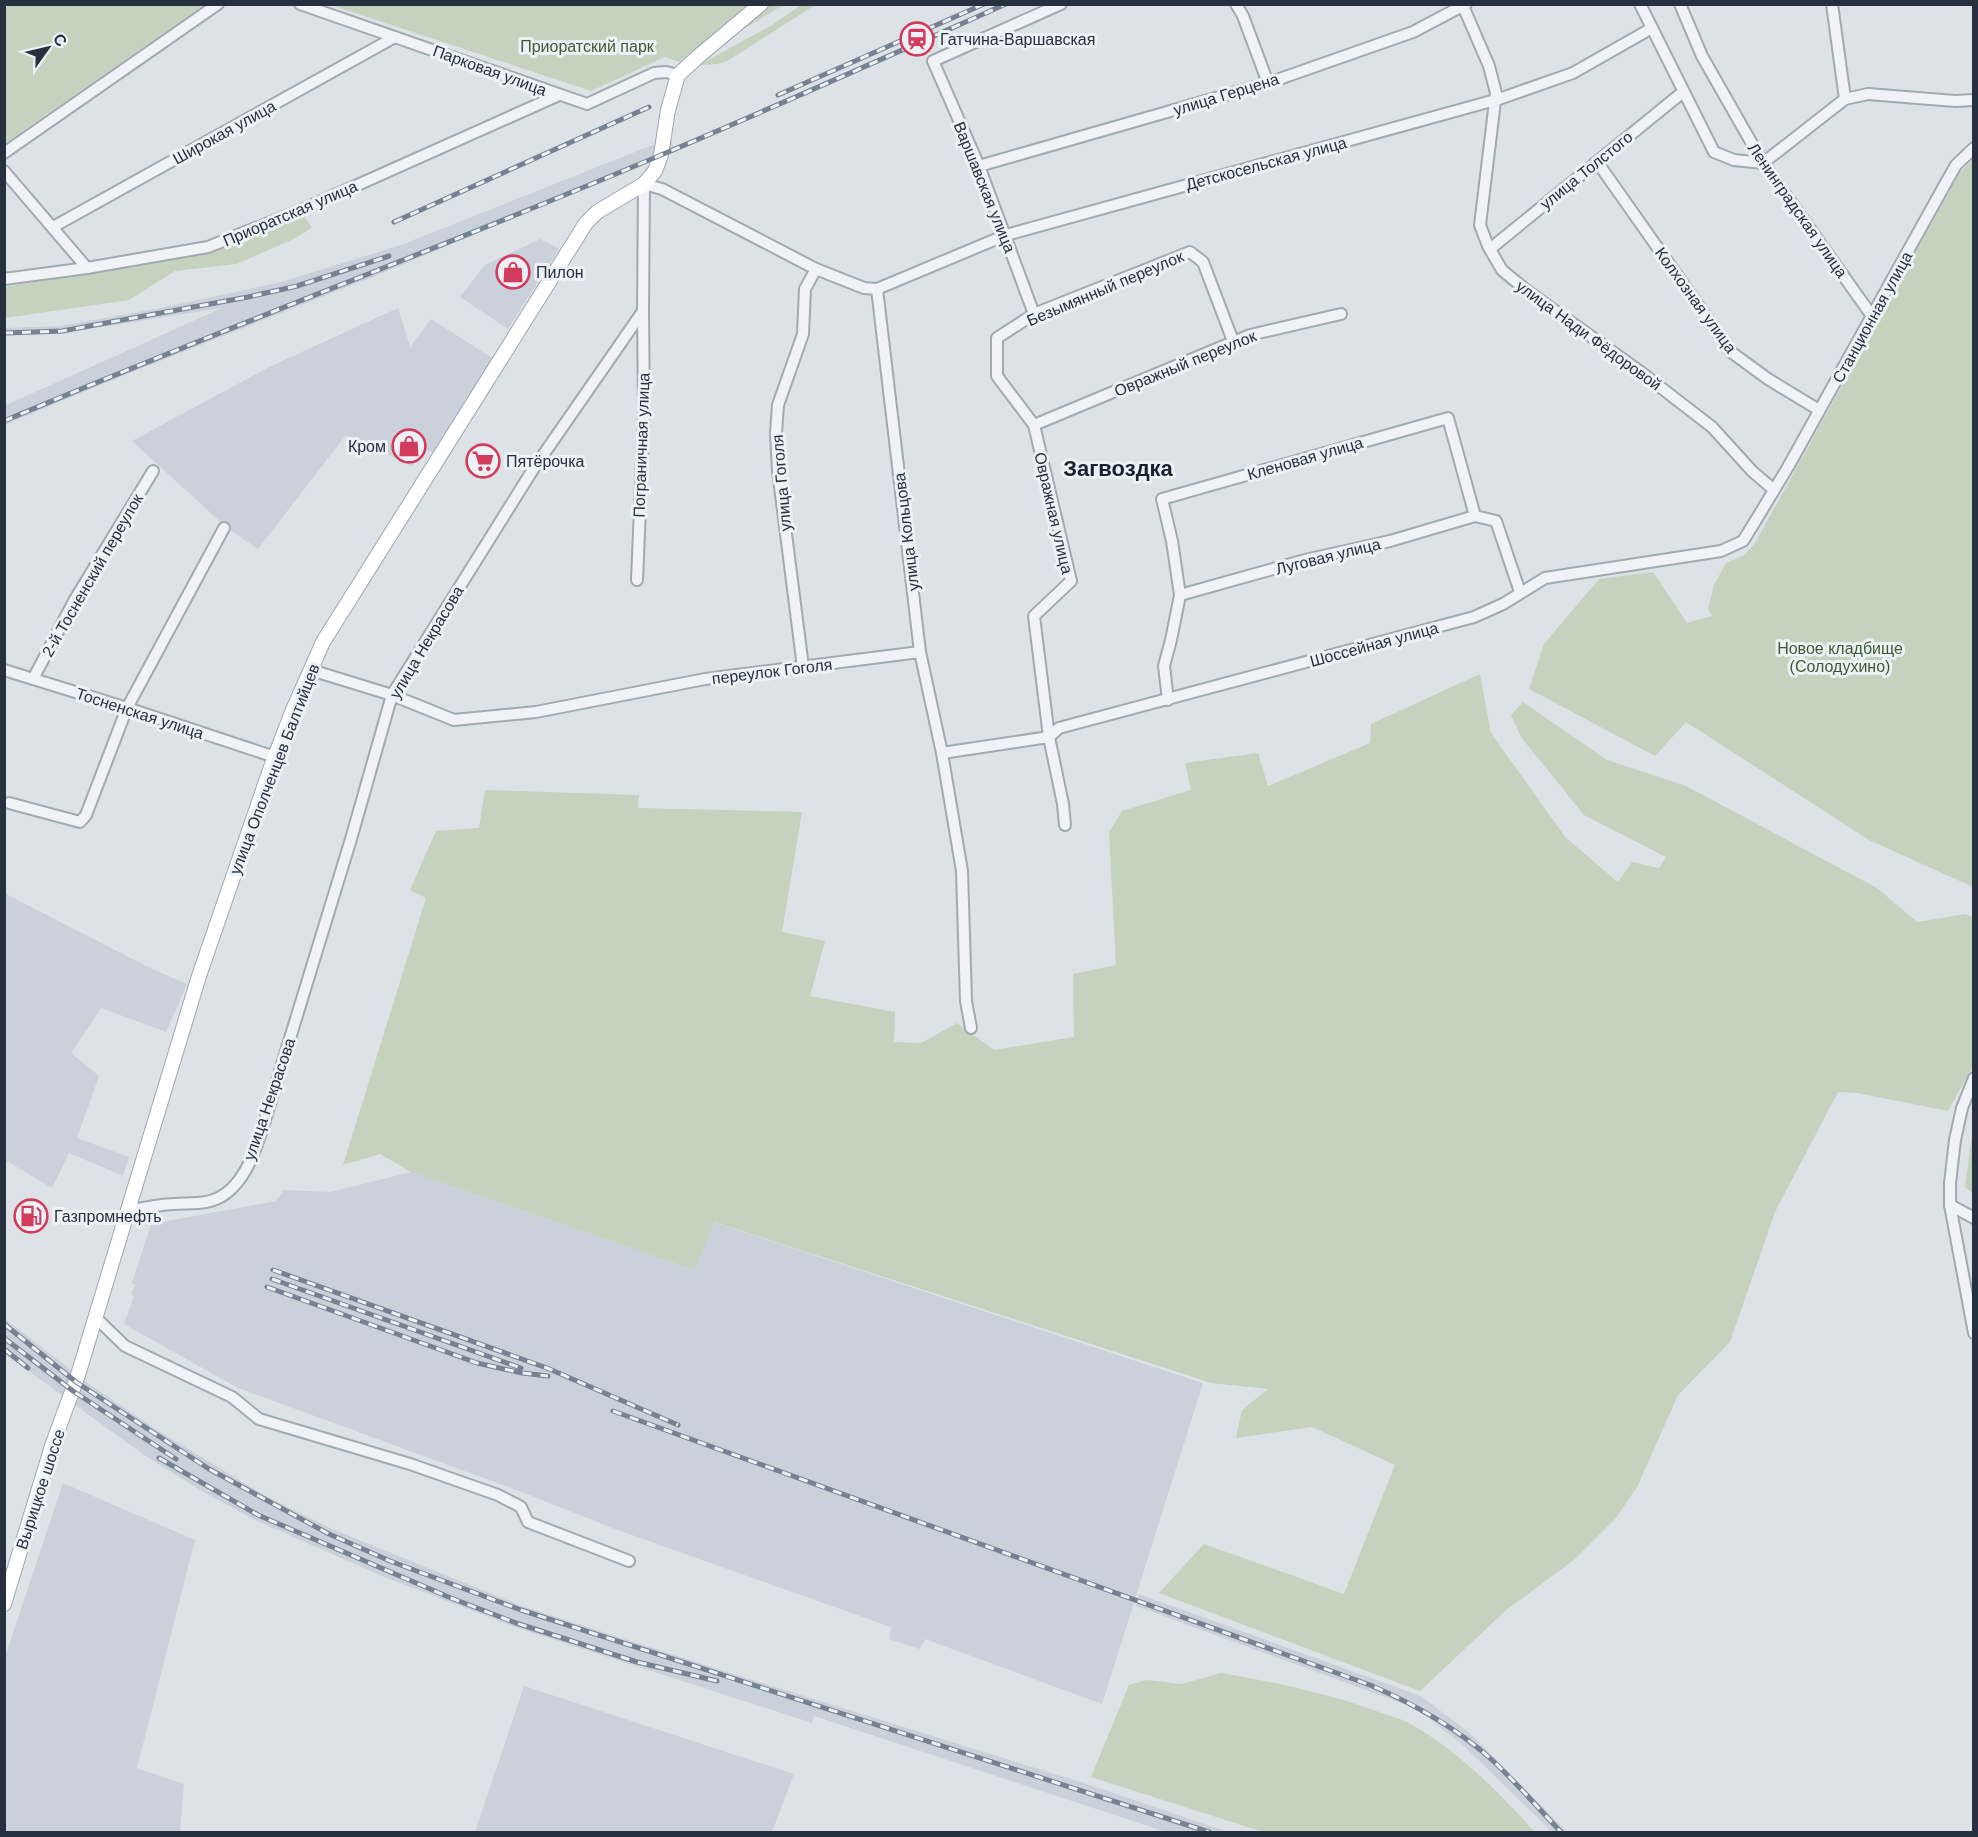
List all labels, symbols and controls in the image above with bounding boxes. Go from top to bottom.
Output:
north arrow [18,18,78,78]
station icon: Гатчина-Варшавская [899,21,935,57]
text: С [50,30,71,50]
place label: Гатчина-Варшавская [940,31,1095,48]
park label: Приоратский парк [520,38,655,55]
street label: Парковая улица [431,42,549,99]
street label: улица Герцена [1171,70,1281,119]
street label: Широкая улица [170,97,279,168]
street label: Варшавская улица [950,119,1019,255]
street label: улица Толстого [1537,128,1636,213]
street label: Детскосельская улица [1184,134,1349,193]
street label: Ленинградская улица [1745,140,1851,281]
street label: Приоратская улица [221,177,360,249]
street label: Колхозная улица [1652,244,1740,356]
street label: Безымянный переулок [1024,247,1187,329]
street label: Станционная улица [1829,249,1916,386]
shop icon: Пилон [495,254,531,290]
place label: Пилон [536,264,584,281]
street label: улица Нади Фёдоровой [1513,277,1664,394]
street label: Овражный переулок [1112,327,1259,400]
street label: Пограничная улица [630,372,653,518]
shop icon: Кром [391,428,427,464]
street label: улица Гоголя [769,434,794,532]
street label: Кленовая улица [1245,434,1365,483]
place label: Кром [348,438,386,455]
supermarket icon: Пятёрочка [465,443,501,479]
street label: Овражная улица [1031,451,1076,576]
place label: Пятёрочка [506,453,585,470]
district label: Загвоздка [1063,456,1174,481]
street label: улица Кольцова [891,472,922,592]
street label: 2-й Тосненский переулок [39,490,147,660]
street label: Луговая улица [1274,535,1382,578]
street label: улица Некрасова [386,583,467,701]
street label: Шоссейная улица [1308,619,1440,670]
park label: Новое кладбище (Солодухино) [1777,640,1903,675]
street label: переулок Гоголя [711,656,833,687]
street label: улица Ополченцев Балтийцев [226,661,323,877]
street label: Тосненская улица [74,685,206,742]
street label: улица Некрасова [241,1036,298,1162]
fuel station icon: Газпромнефть [13,1198,49,1234]
place label: Газпромнефть [54,1208,162,1225]
street label: Вырицкое шоссе [13,1427,68,1551]

